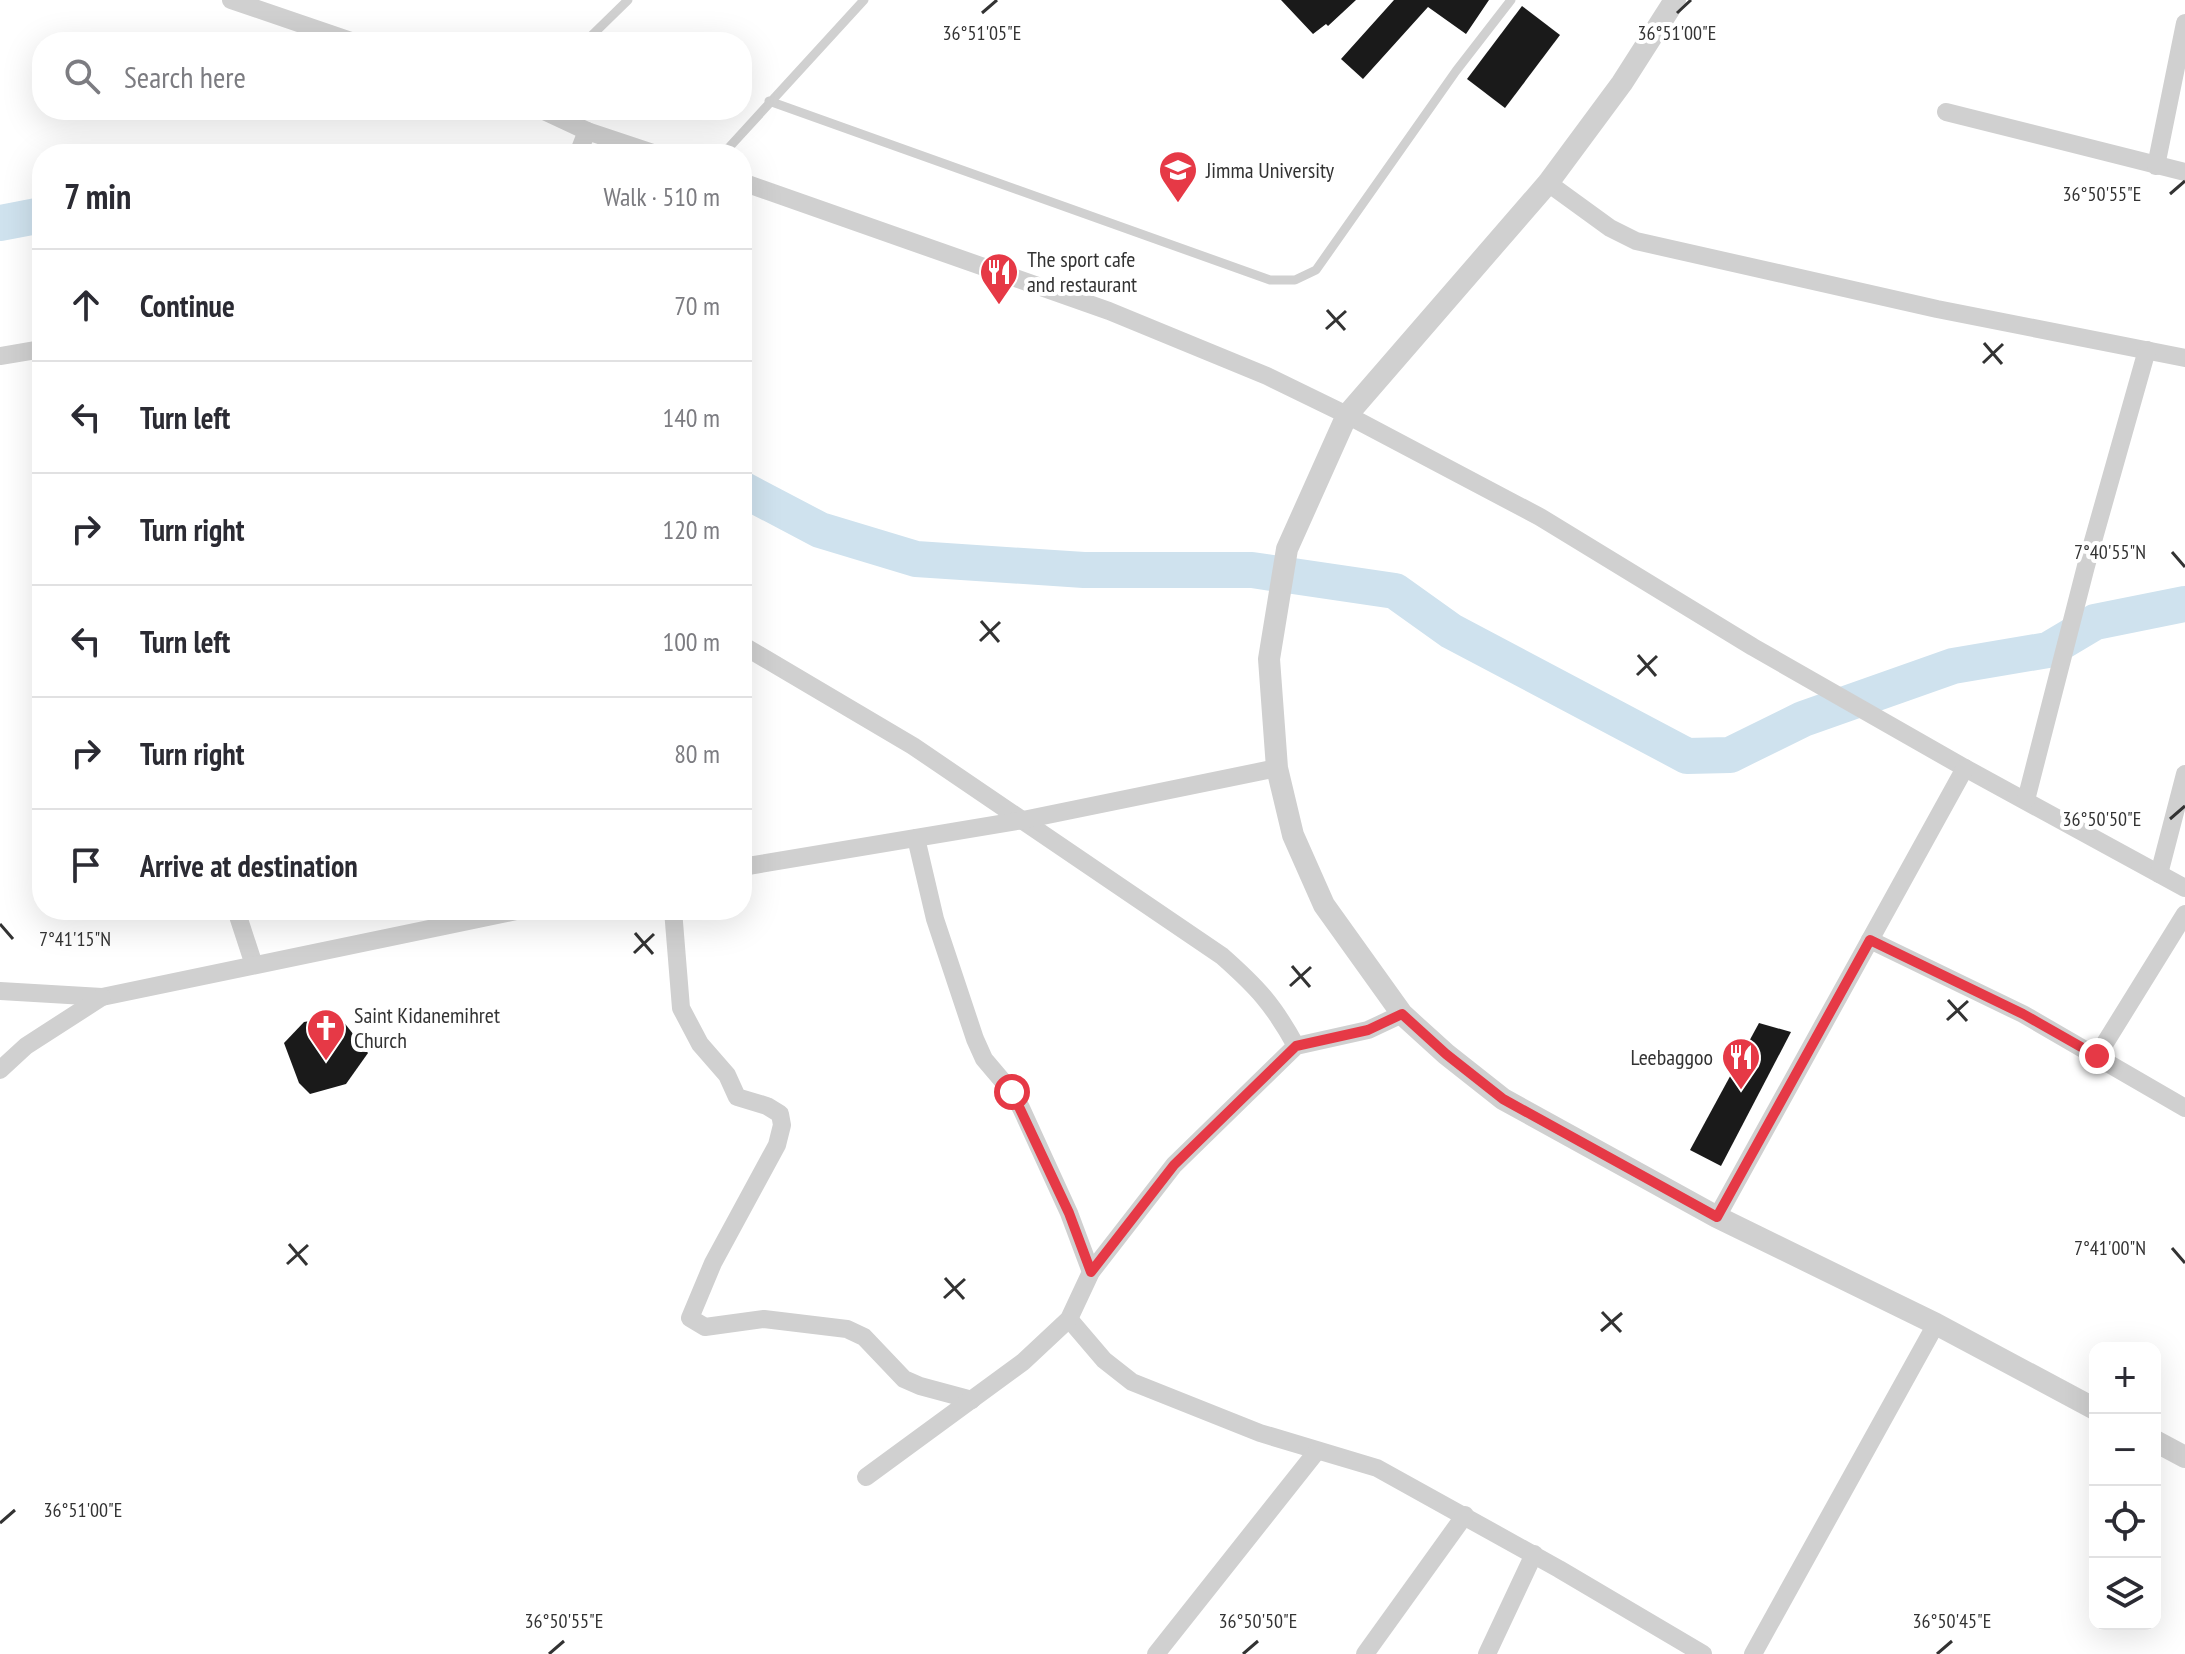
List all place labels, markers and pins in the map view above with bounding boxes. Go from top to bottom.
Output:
school or university icon: Jimma University [1157,149,1199,204]
place label: Jimma University [1205,156,1335,184]
place label: The sport cafe and restaurant [1027,245,1137,298]
restaurant icon: The sport cafe and restaurant [978,251,1020,306]
place label: Saint Kidanemihret Church [354,1001,500,1054]
church icon: Saint Kidanemihret Church [305,1007,347,1062]
restaurant icon: Leebaggoo [1720,1036,1762,1091]
place label: Leebaggoo [1630,1043,1713,1071]

